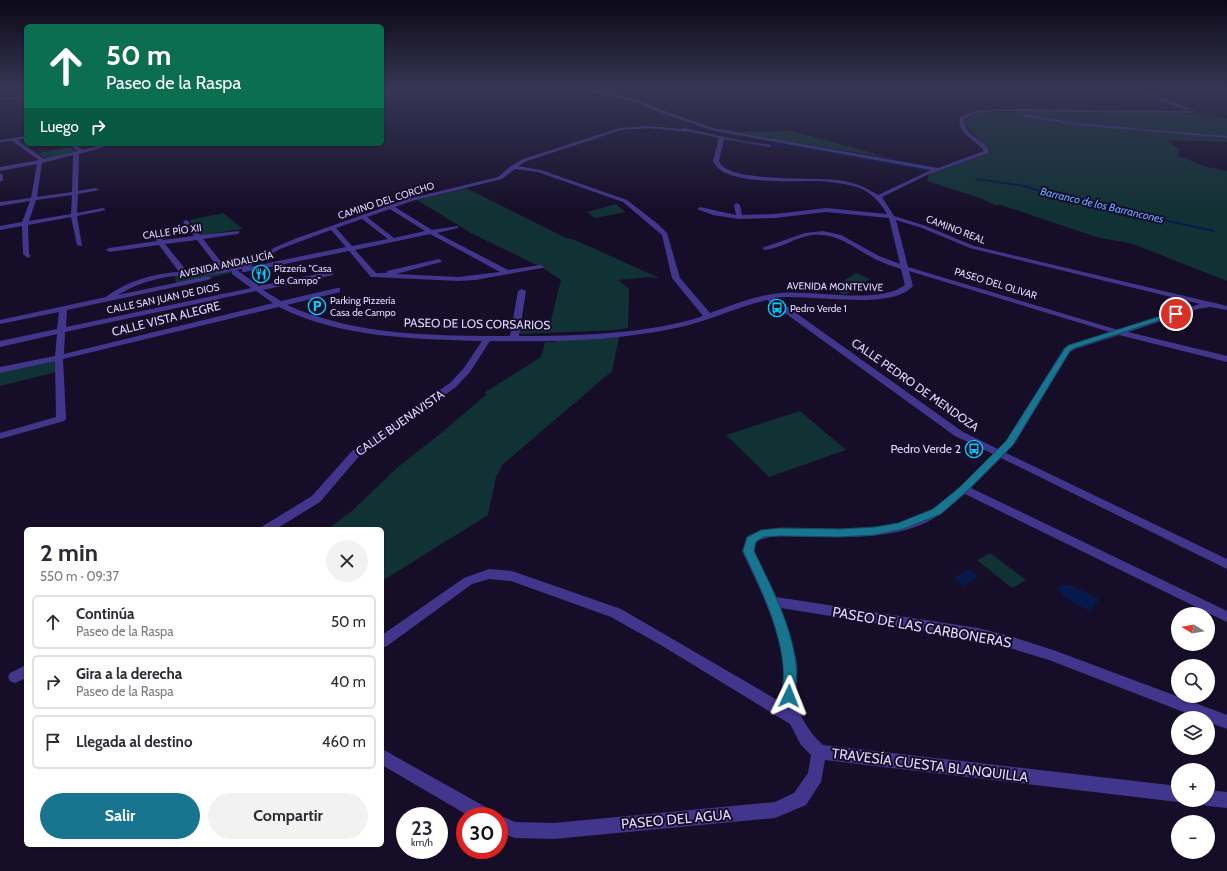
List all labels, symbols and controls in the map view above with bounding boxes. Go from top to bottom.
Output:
text: 50 m [106,38,171,72]
icon: ahead [40,40,92,92]
text: Paseo de la Raspa [106,72,241,94]
icon: right [87,116,109,138]
text: Luego [40,118,79,136]
street label: CAMINO DEL CORCHO [336,179,436,222]
water label: Barranco de los Barrancones [1039,184,1166,226]
street label: CAMINO REAL [924,212,987,247]
street label: CALLE PÍO XII [142,221,202,242]
street label: AVENIDA ANDALUCÍA [178,248,275,281]
place label: Pizzería "Casa de Campo" [274,262,332,287]
restaurant icon: Pizzería "Casa de Campo" [251,264,271,284]
street label: PASEO DEL OLIVAR [953,265,1039,302]
street label: AVENIDA MONTEVIVE [787,279,884,294]
street label: CALLE SAN JUAN DE DIOS [106,280,221,317]
place label: Parking Pizzería Casa de Campo [330,294,396,319]
parking icon: Parking Pizzería Casa de Campo [307,296,327,316]
pin [1159,297,1193,331]
street label: CALLE VISTA ALEGRE [110,298,222,339]
bus stop icon: Pedro Verde 1 [767,298,787,318]
place label: Pedro Verde 1 [790,302,847,315]
icon: arrive [1165,303,1187,325]
street label: PASEO DE LOS CORSARIOS [404,315,550,332]
street label: CALLE PEDRO DE MENDOZA [849,335,982,435]
street label: CALLE BUENAVISTA [353,386,447,459]
bus stop icon: Pedro Verde 2 [964,439,984,459]
place label: Pedro Verde 2 [890,441,961,456]
text: 2 min [40,538,98,567]
button: close [326,540,368,582]
text: 550 m · 09:37 [40,568,119,584]
street label: PASEO DE LAS CARBONERAS [831,602,1013,652]
text: Continúa [76,605,134,623]
north arrow [1171,607,1215,651]
map controls [1171,607,1215,859]
icon: ahead [42,611,64,633]
text: 50 m [331,613,366,631]
text: Paseo de la Raspa [76,623,174,639]
button: search [1171,659,1215,703]
text: Gira a la derecha [76,665,182,683]
icon: right [42,671,64,693]
text: 40 m [330,673,366,691]
position arrow [768,675,810,717]
text: Paseo de la Raspa [76,683,174,699]
button: layers [1171,711,1215,755]
icon: arrive [42,731,64,753]
text: Llegada al destino [76,733,192,751]
text: 460 m [322,733,366,751]
street label: TRAVESÍA CUESTA BLANQUILLA [831,744,1030,786]
button: + [1171,763,1215,807]
button: Salir [40,793,200,839]
button: Compartir [208,793,368,839]
street label: PASEO DEL AGUA [620,805,732,833]
speed limit sign: 30 [456,807,508,859]
button: − [1171,815,1215,859]
text: 23 [411,816,433,840]
text: km/h [411,836,433,849]

